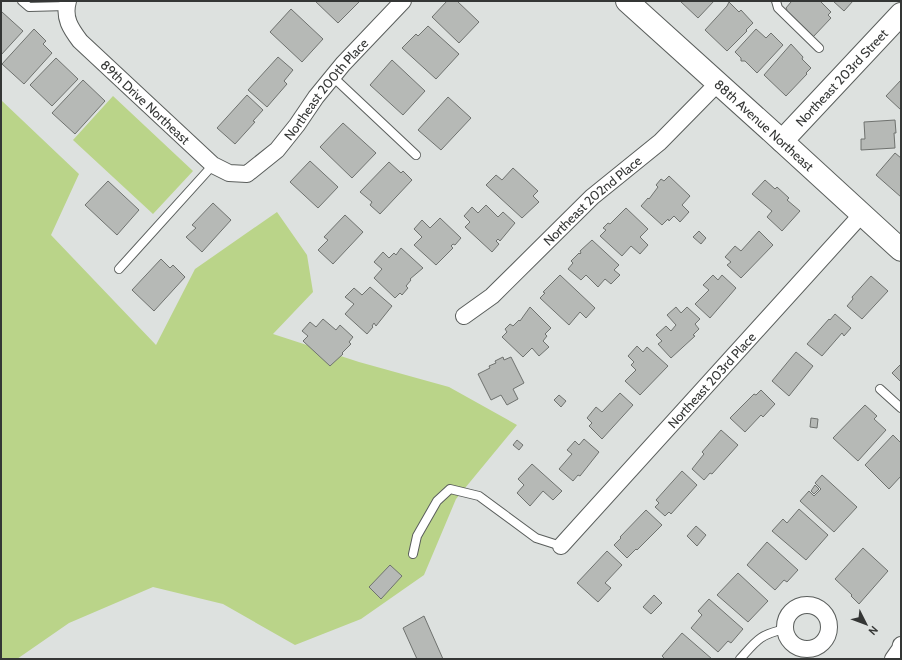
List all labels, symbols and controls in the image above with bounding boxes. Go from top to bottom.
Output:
street label: Northeast 203rd Street [792,25,891,130]
street label: Northeast 200th Place [280,35,371,143]
street label: 89th Drive Northeast [97,56,194,148]
street label: 88th Avenue Northeast [711,76,818,175]
street label: Northeast 202nd Place [540,152,645,249]
street label: Northeast 203rd Place [664,329,759,431]
north arrow [846,604,886,644]
text: N [866,623,881,638]

